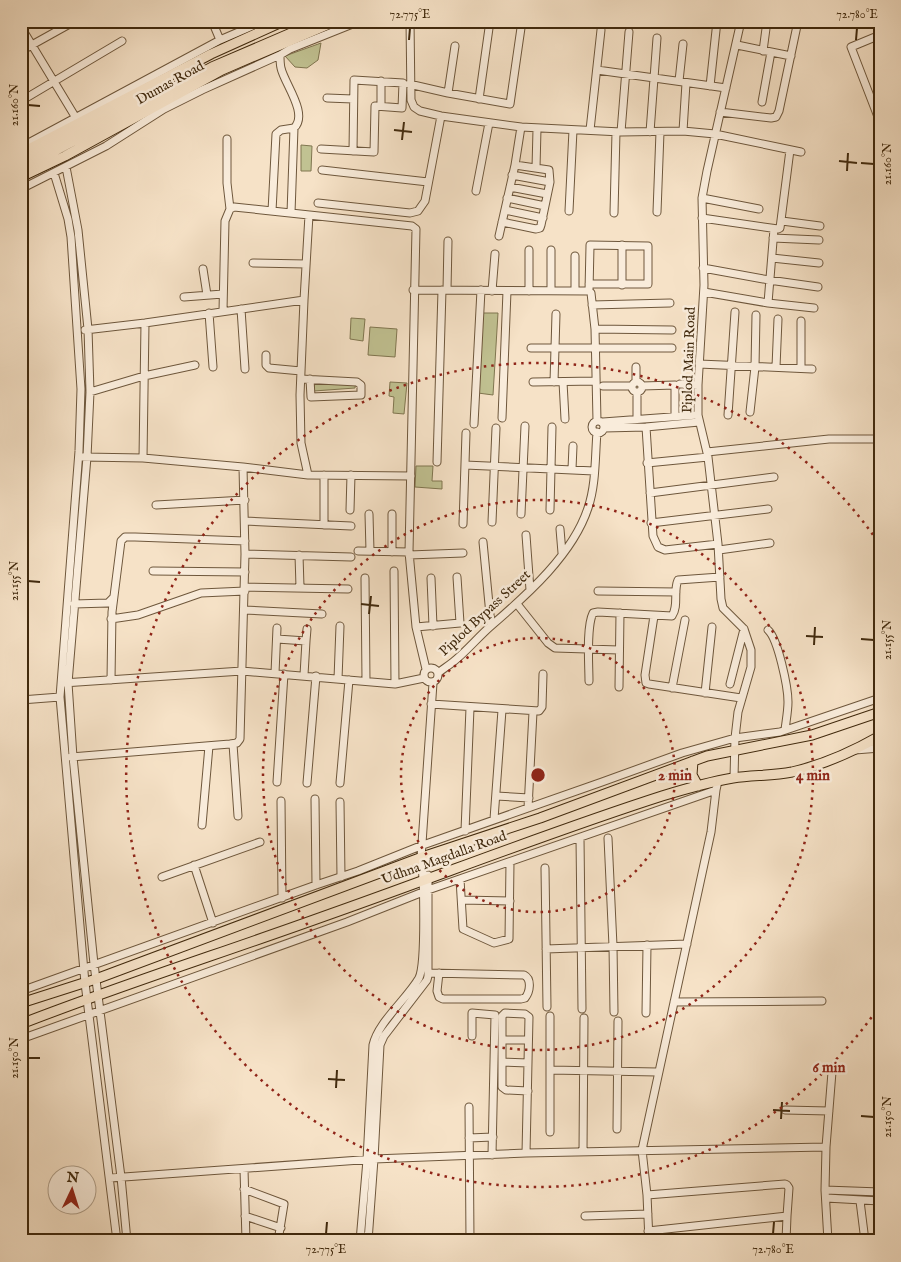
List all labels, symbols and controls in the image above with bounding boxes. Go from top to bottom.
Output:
text: 72.775°E [390,7,430,22]
text: 72.780°E [836,7,878,22]
street label: Dumas Road [133,57,208,109]
text: 21.160°N [7,83,22,126]
text: 21.160°N [880,142,895,185]
street label: Piplod Main Road [678,306,700,413]
text: 21.155°N [7,560,22,601]
street label: Piplod Bypass Street [435,566,535,660]
text: 21.155°N [880,619,895,660]
centre of rings [529,766,547,784]
text: 2 min [658,766,692,785]
text: 4 min [796,766,830,785]
street label: Udhna Magdalla Road [379,827,509,889]
text: 21.150°N [7,1037,22,1079]
text: 6 min [812,1058,846,1077]
text: 21.150°N [880,1096,895,1138]
north arrow [48,1164,98,1214]
text: N [65,1169,80,1187]
text: 72.775°E [306,1242,346,1257]
text: 72.780°E [752,1242,794,1257]

